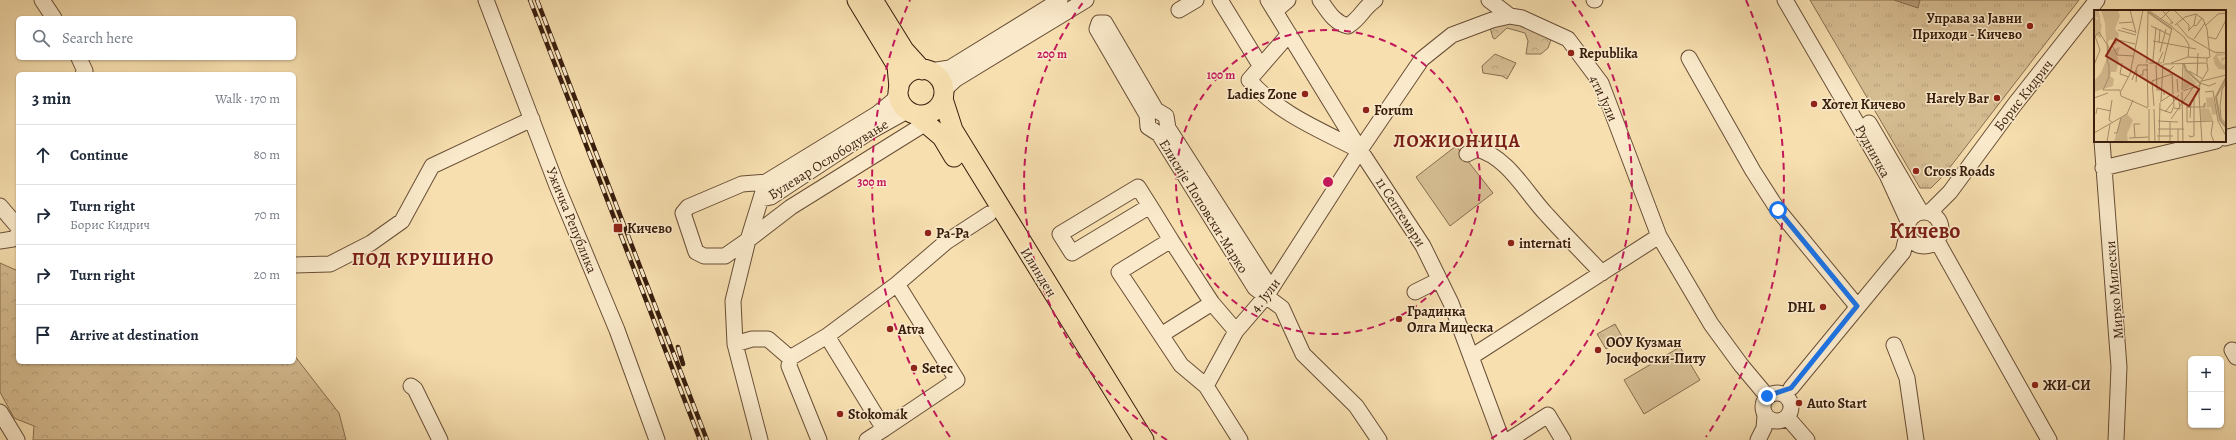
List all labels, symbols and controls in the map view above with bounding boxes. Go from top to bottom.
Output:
place label: Управа за Јавни Приходи - Кичево [1912,9,2022,44]
inset map [2094,10,2226,142]
search box [16,16,296,60]
marker: Управа за Јавни Приходи - Кичево [2025,21,2035,31]
icon: search [30,27,52,49]
text: Search here [62,28,133,48]
place label: Republika [1579,44,1638,63]
text: 200 m [1037,46,1067,62]
marker: Republika [1566,48,1576,58]
street label: Борис Кидрич [1989,55,2058,135]
text: 100 m [1207,67,1235,83]
street label: 4ти Јули [1585,72,1623,124]
place label: Ladies Zone [1227,85,1298,104]
text: 3 min [32,87,71,110]
marker: Ladies Zone [1300,89,1310,99]
place label: Harely Bar [1926,89,1989,108]
text: Walk · 170 m [215,90,280,107]
marker: Harely Bar [1992,93,2002,103]
place label: Хотел Кичево [1822,95,1906,114]
marker: Хотел Кичево [1809,99,1819,109]
place label: Forum [1374,101,1413,120]
marker: Forum [1361,105,1371,115]
street label: Булевар Ослободување [765,115,892,204]
street label: Рудничка [1850,121,1895,181]
district label: ЛОЖИОНИЦА [1393,129,1521,153]
street label: Елисије Поповски-Марко [1154,136,1253,277]
icon: ahead [32,144,54,166]
text: Continue [70,145,128,165]
text: 80 m [253,146,280,163]
place label: Cross Roads [1924,162,1995,181]
street label: Ужичка Република [542,164,602,277]
marker: Cross Roads [1911,166,1921,176]
text: 300 m [857,174,887,190]
street label: 11 Септември [1371,174,1430,251]
centre of rings [1321,175,1335,189]
text: Turn right [70,196,135,216]
route start [1769,201,1787,219]
icon: right [32,204,54,226]
text: 70 m [254,206,280,223]
text: Борис Кидрич [70,216,150,233]
district label: Кичево [1890,216,1960,246]
place label: Кичево [627,219,672,238]
marker: Кичево [612,222,624,234]
place label: Ра-Ра [936,224,970,243]
marker: Ра-Ра [923,228,933,238]
place label: internati [1519,234,1571,253]
marker: internati [1506,238,1516,248]
street label: Мирко Милески [2101,240,2128,340]
street label: Илинден [1016,244,1061,301]
district label: ПОД КРУШИНО [352,247,494,271]
icon: right [32,264,54,286]
text: Turn right [70,265,135,285]
text: 20 m [254,266,280,283]
street label: 4. Јули [1246,274,1285,316]
place label: DHL [1787,298,1816,317]
place label: Градинка Олга Мицеска [1407,302,1494,337]
marker: DHL [1818,302,1828,312]
marker: Градинка Олга Мицеска [1394,314,1404,324]
place label: Atva [897,320,925,339]
icon: arrive [32,324,54,346]
marker: Atva [885,324,895,334]
text: Arrive at destination [70,325,199,345]
place label: ООУ Кузман Јосифоски-Питу [1606,333,1706,368]
marker: ООУ Кузман Јосифоски-Питу [1593,345,1603,355]
map controls [2188,356,2224,428]
button: + [2188,356,2224,392]
place label: Setec [922,359,953,378]
marker: Setec [909,363,919,373]
place label: ЖИ-СИ [2043,376,2091,395]
marker: ЖИ-СИ [2030,380,2040,390]
route end [1758,387,1776,405]
button: − [2188,392,2224,428]
place label: Auto Start [1806,394,1867,413]
marker: Auto Start [1794,398,1804,408]
place label: Stokomak [848,405,908,424]
marker: Stokomak [835,409,845,419]

